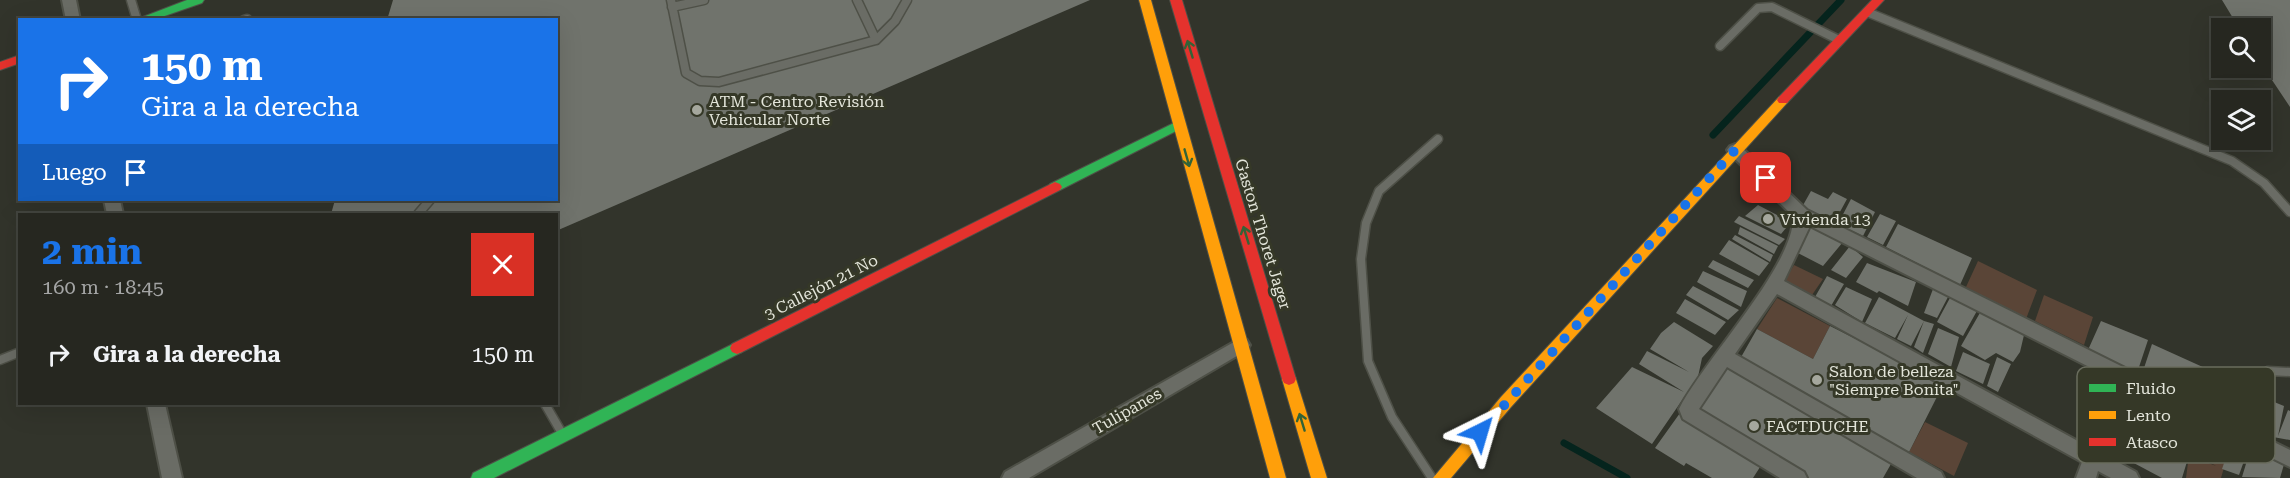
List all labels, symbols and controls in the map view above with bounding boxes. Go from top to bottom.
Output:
map controls [2211,18,2271,150]
button: search [2211,18,2271,78]
one-way arrow [1184,39,1195,58]
text: 150 m [141,41,263,90]
icon: right [42,42,120,120]
button: layers [2211,90,2271,150]
text: Gira a la derecha [141,91,359,123]
place label: ATM - Centro Revisión Vehicular Norte [709,92,884,129]
marker: ATM - Centro Revisión Vehicular Norte [690,103,704,117]
one-way arrow [1182,148,1193,167]
pin [1740,152,1791,203]
icon: arrive [119,156,152,189]
street label: Gaston Thoret Jager [1231,156,1295,312]
text: Luego [42,160,107,185]
icon: arrive [1749,161,1782,194]
place label: Vivienda 13 [1780,210,1871,229]
marker: Vivienda 13 [1761,212,1775,226]
one-way arrow [1240,226,1251,245]
text: 2 min [42,231,142,273]
button: close [471,233,534,296]
street label: 3 Callejón 21 No [761,250,881,324]
text: 160 m · 18:45 [42,275,164,299]
icon: right [42,338,75,371]
text: Gira a la derecha [93,342,280,367]
text: 150 m [471,342,534,367]
place label: Salon de belleza "Siempre Bonita" [1829,362,1958,399]
legend [2077,367,2275,463]
marker: Salon de belleza "Siempre Bonita" [1810,373,1824,387]
text: Fluido [2126,379,2176,398]
street label: Tulipanes [1089,384,1165,438]
position arrow [1448,400,1512,464]
text: Lento [2126,406,2171,425]
one-way arrow [1296,413,1307,432]
place label: FACTDUCHE [1766,417,1869,436]
marker: FACTDUCHE [1747,419,1761,433]
text: Atasco [2126,433,2178,452]

